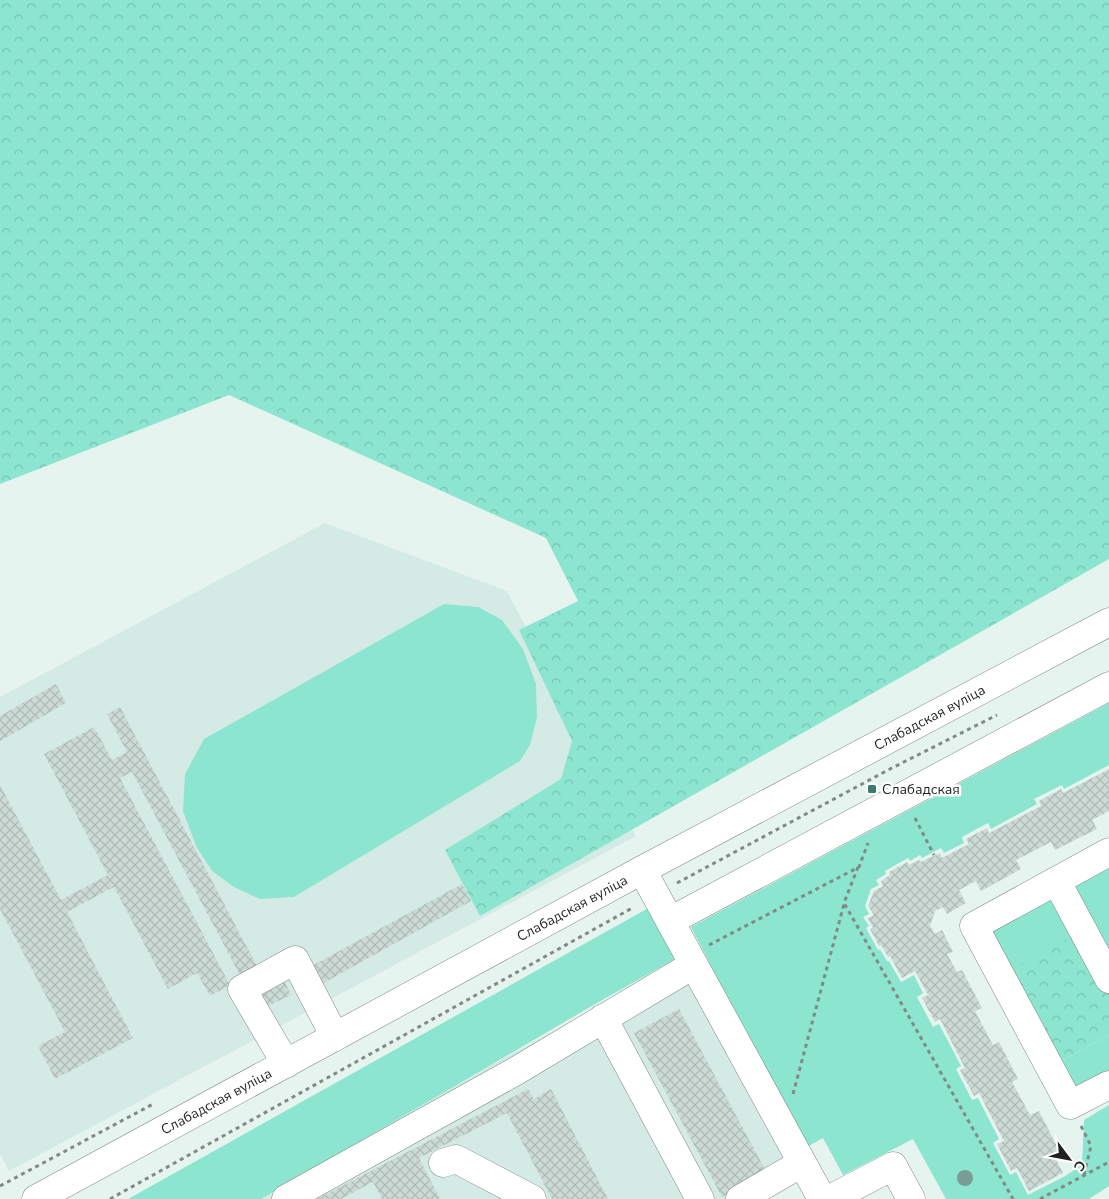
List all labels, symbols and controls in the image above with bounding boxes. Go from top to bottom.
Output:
street label: Слабадская вуліца [870,680,988,755]
place label: Слабадская [882,780,960,799]
marker: Слабадская [866,783,878,795]
street label: Слабадская вуліца [513,870,631,946]
street label: Слабадская вуліца [157,1063,275,1139]
north arrow [1044,1134,1094,1184]
text: С [1069,1157,1090,1175]

